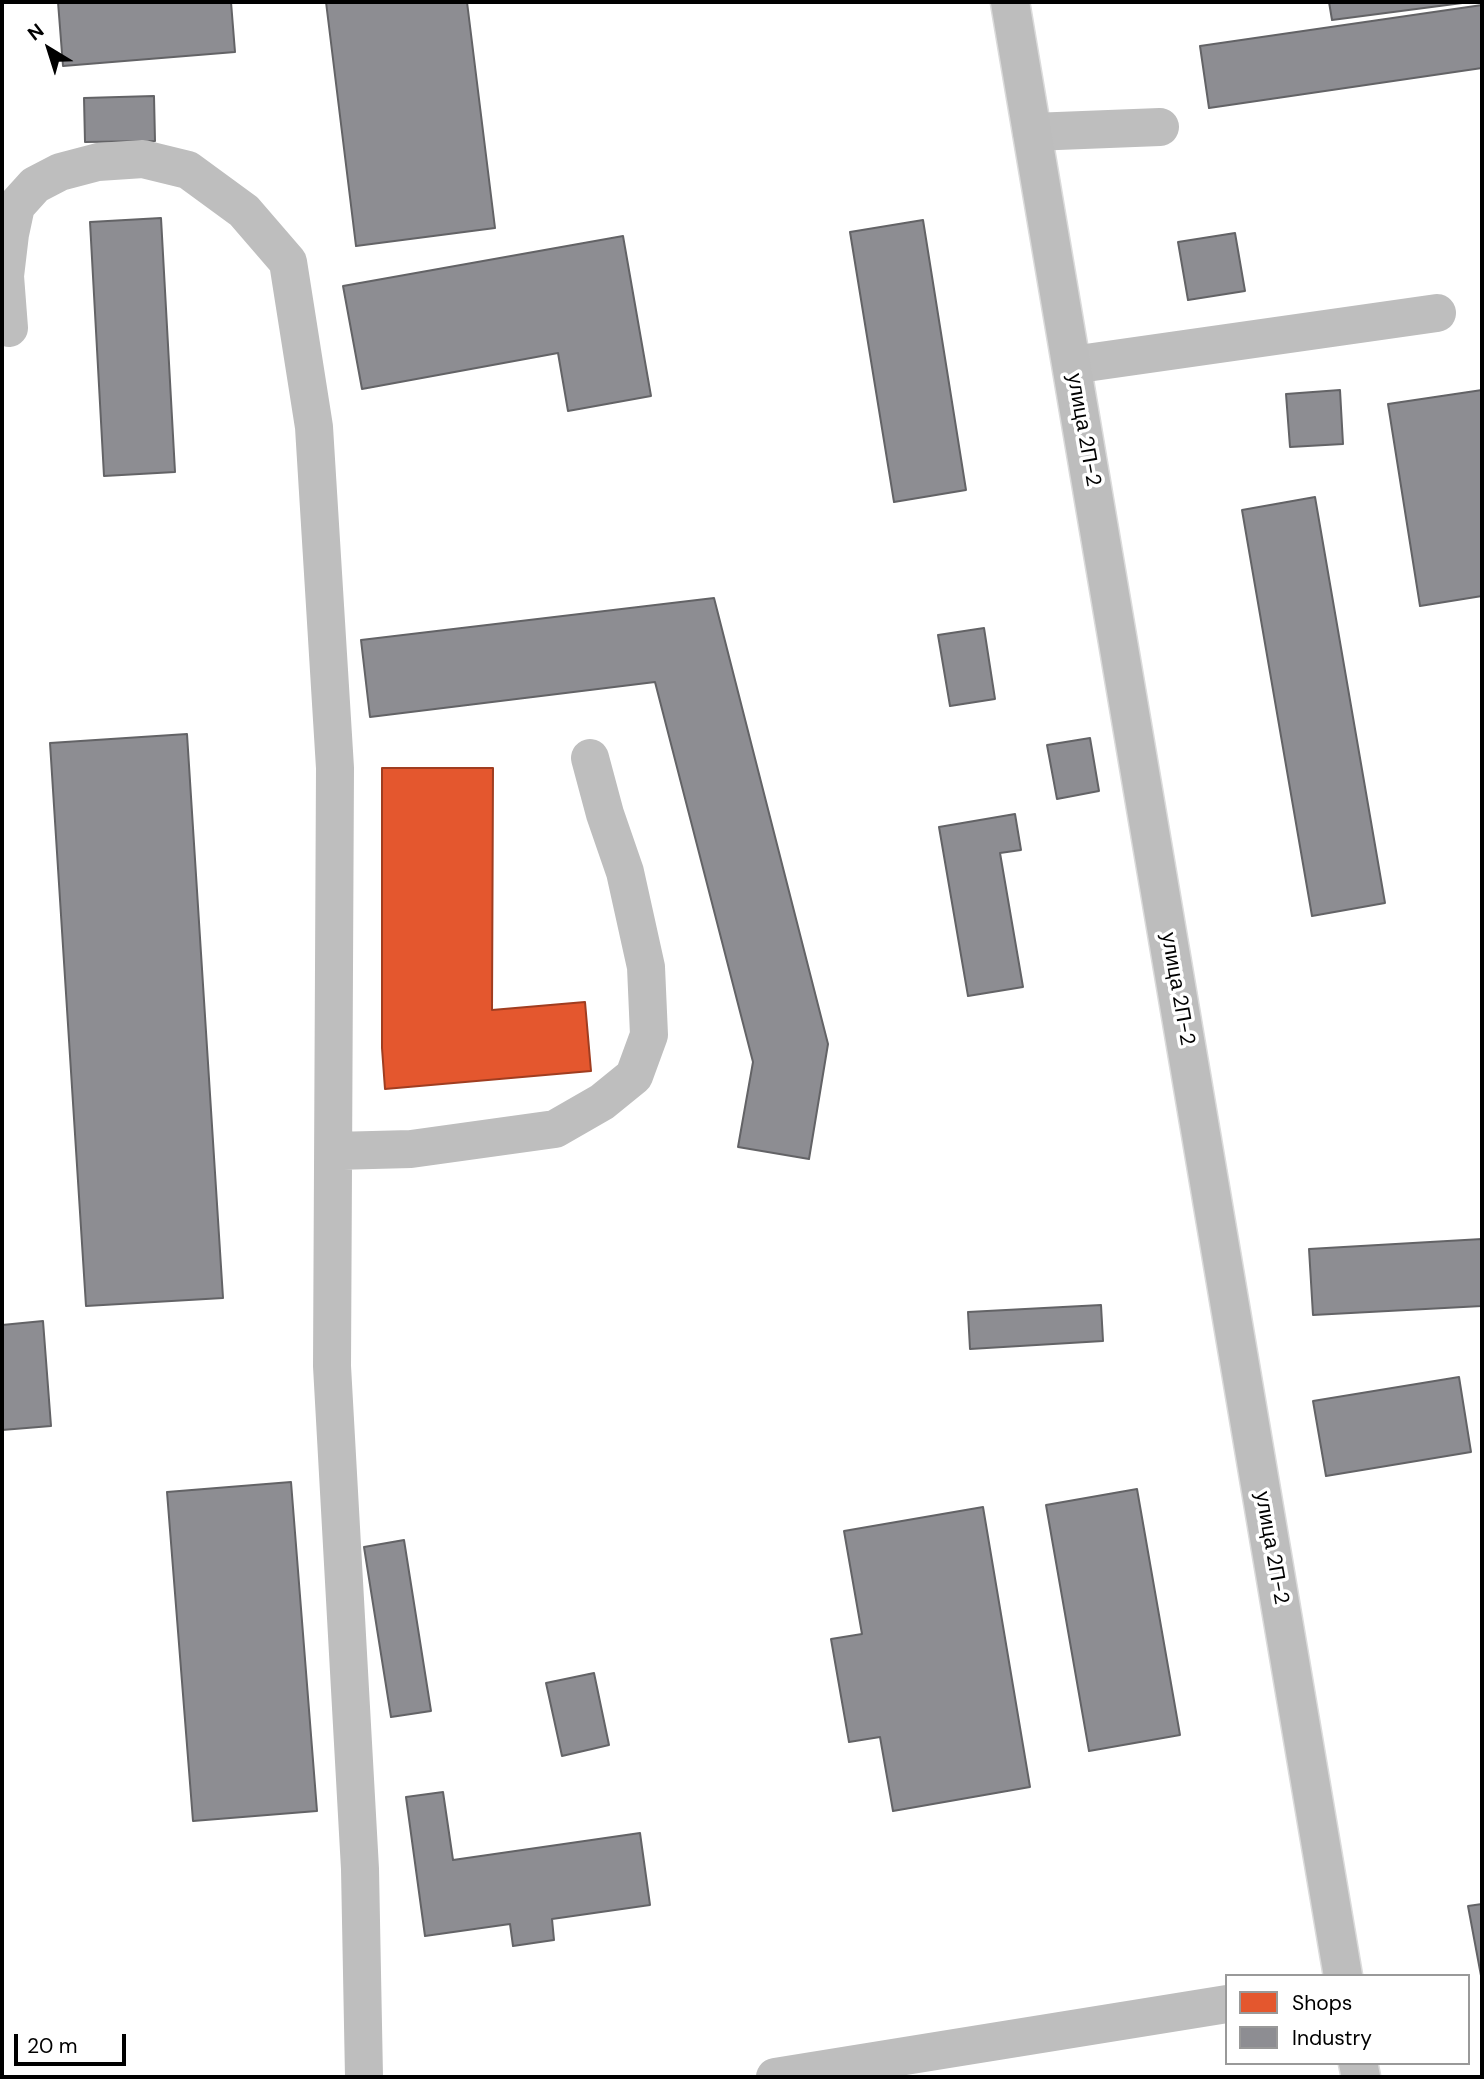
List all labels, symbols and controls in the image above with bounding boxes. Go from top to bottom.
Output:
north arrow [14,14,84,84]
text: N [23,18,49,46]
street label: улица 2П-2 [1061,372,1105,488]
street label: улица 2П-2 [1155,931,1199,1047]
street label: улица 2П-2 [1249,1490,1293,1606]
legend [1225,1974,1470,2065]
text: Shops [1292,1989,1352,2017]
scale bar [18,2020,130,2064]
text: Industry [1292,2024,1372,2052]
text: 20 m [27,2032,78,2060]

